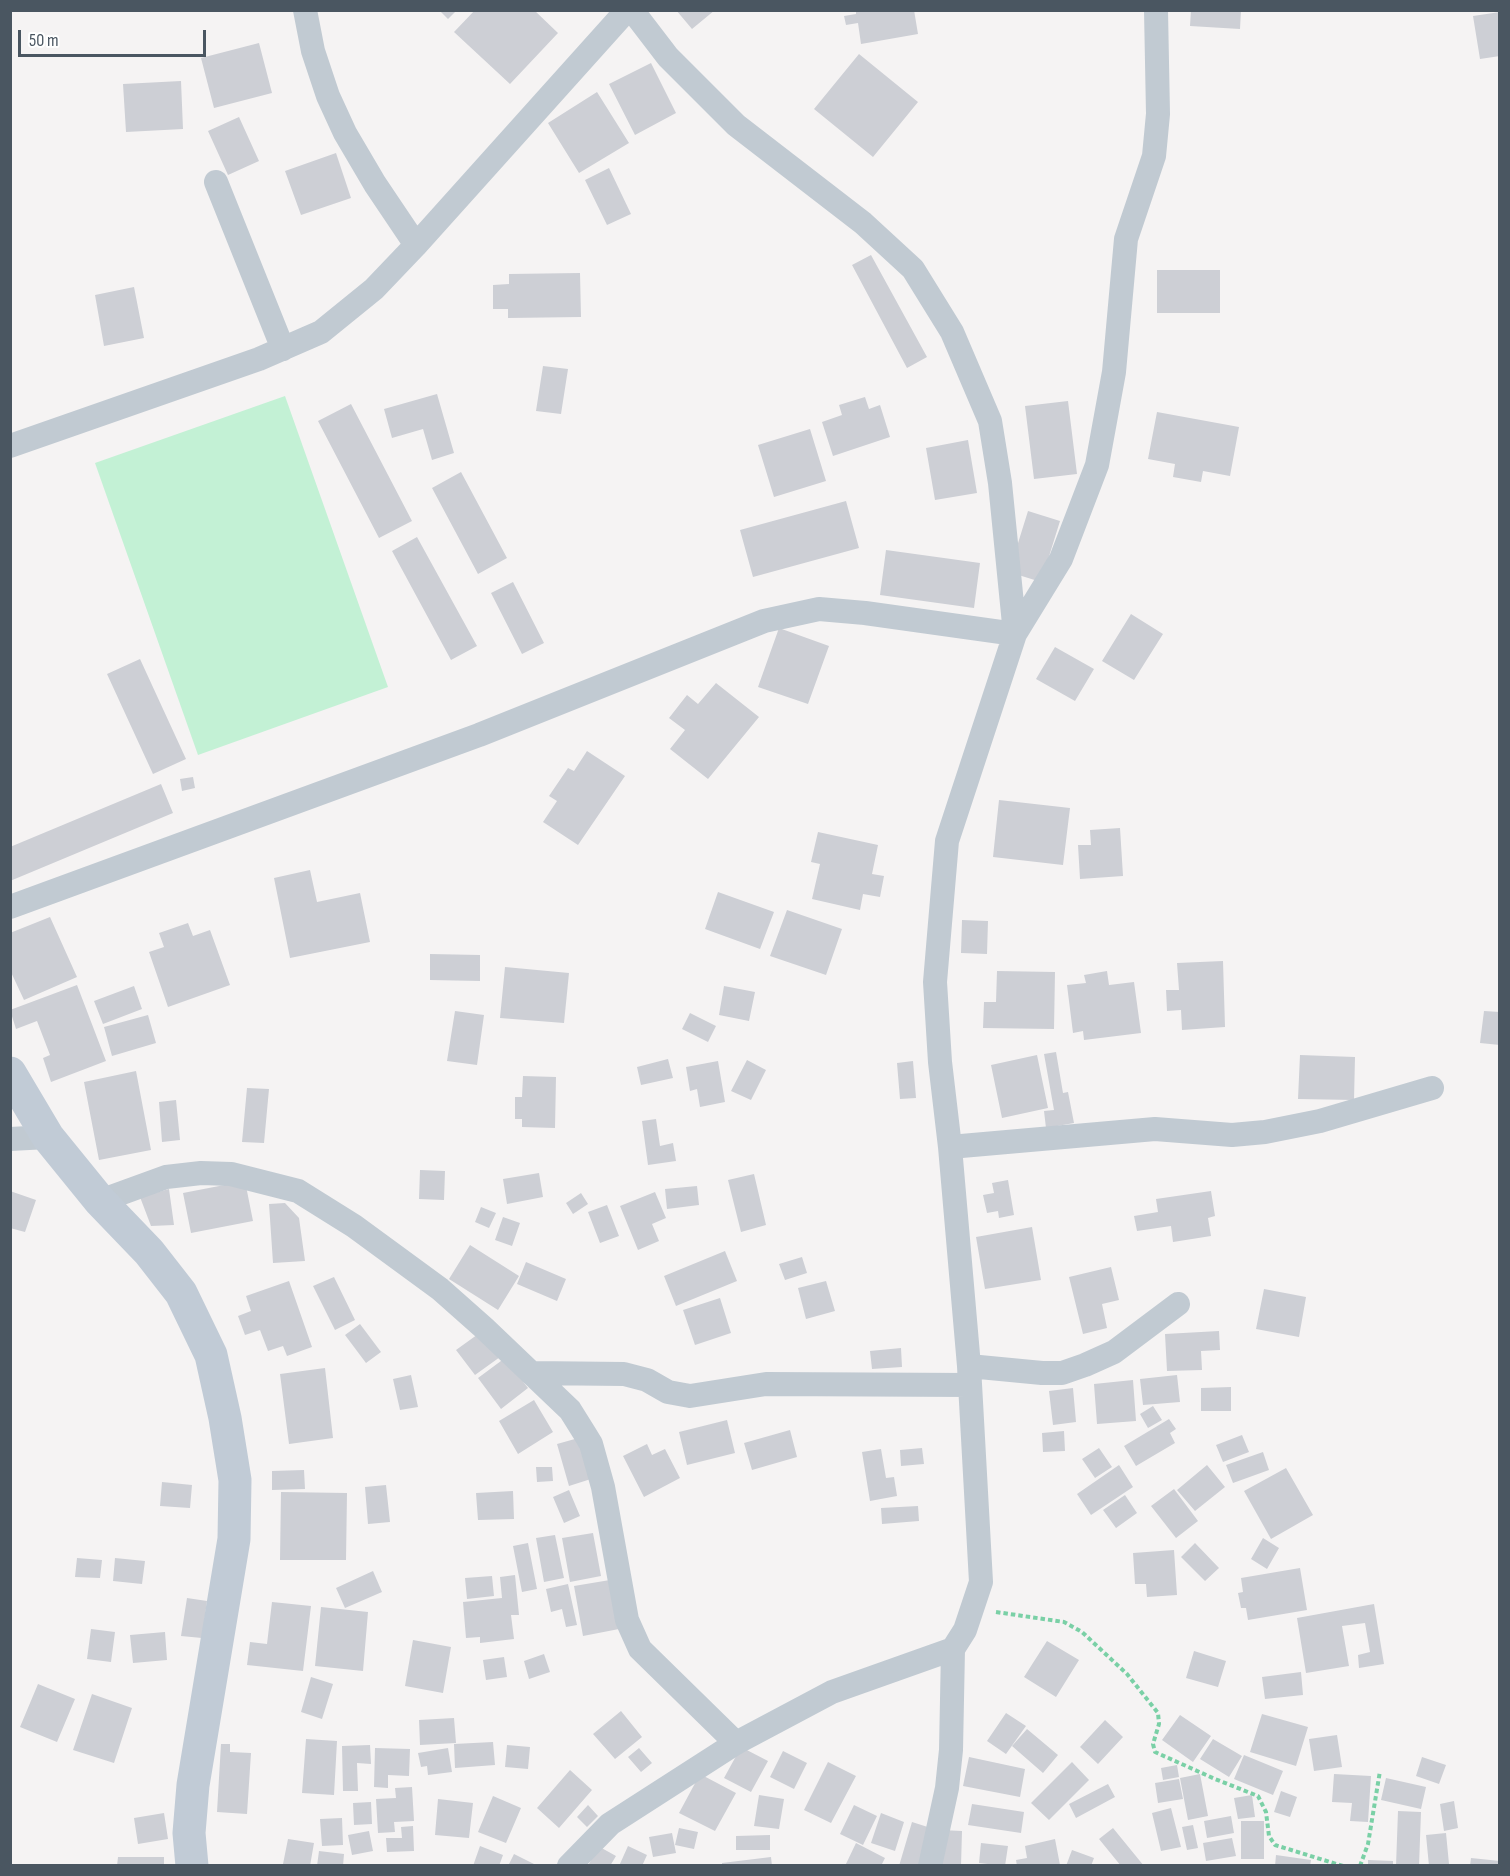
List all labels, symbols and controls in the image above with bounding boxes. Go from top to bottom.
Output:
scale bar [21,18,208,56]
text: 50 m [29,30,59,51]

